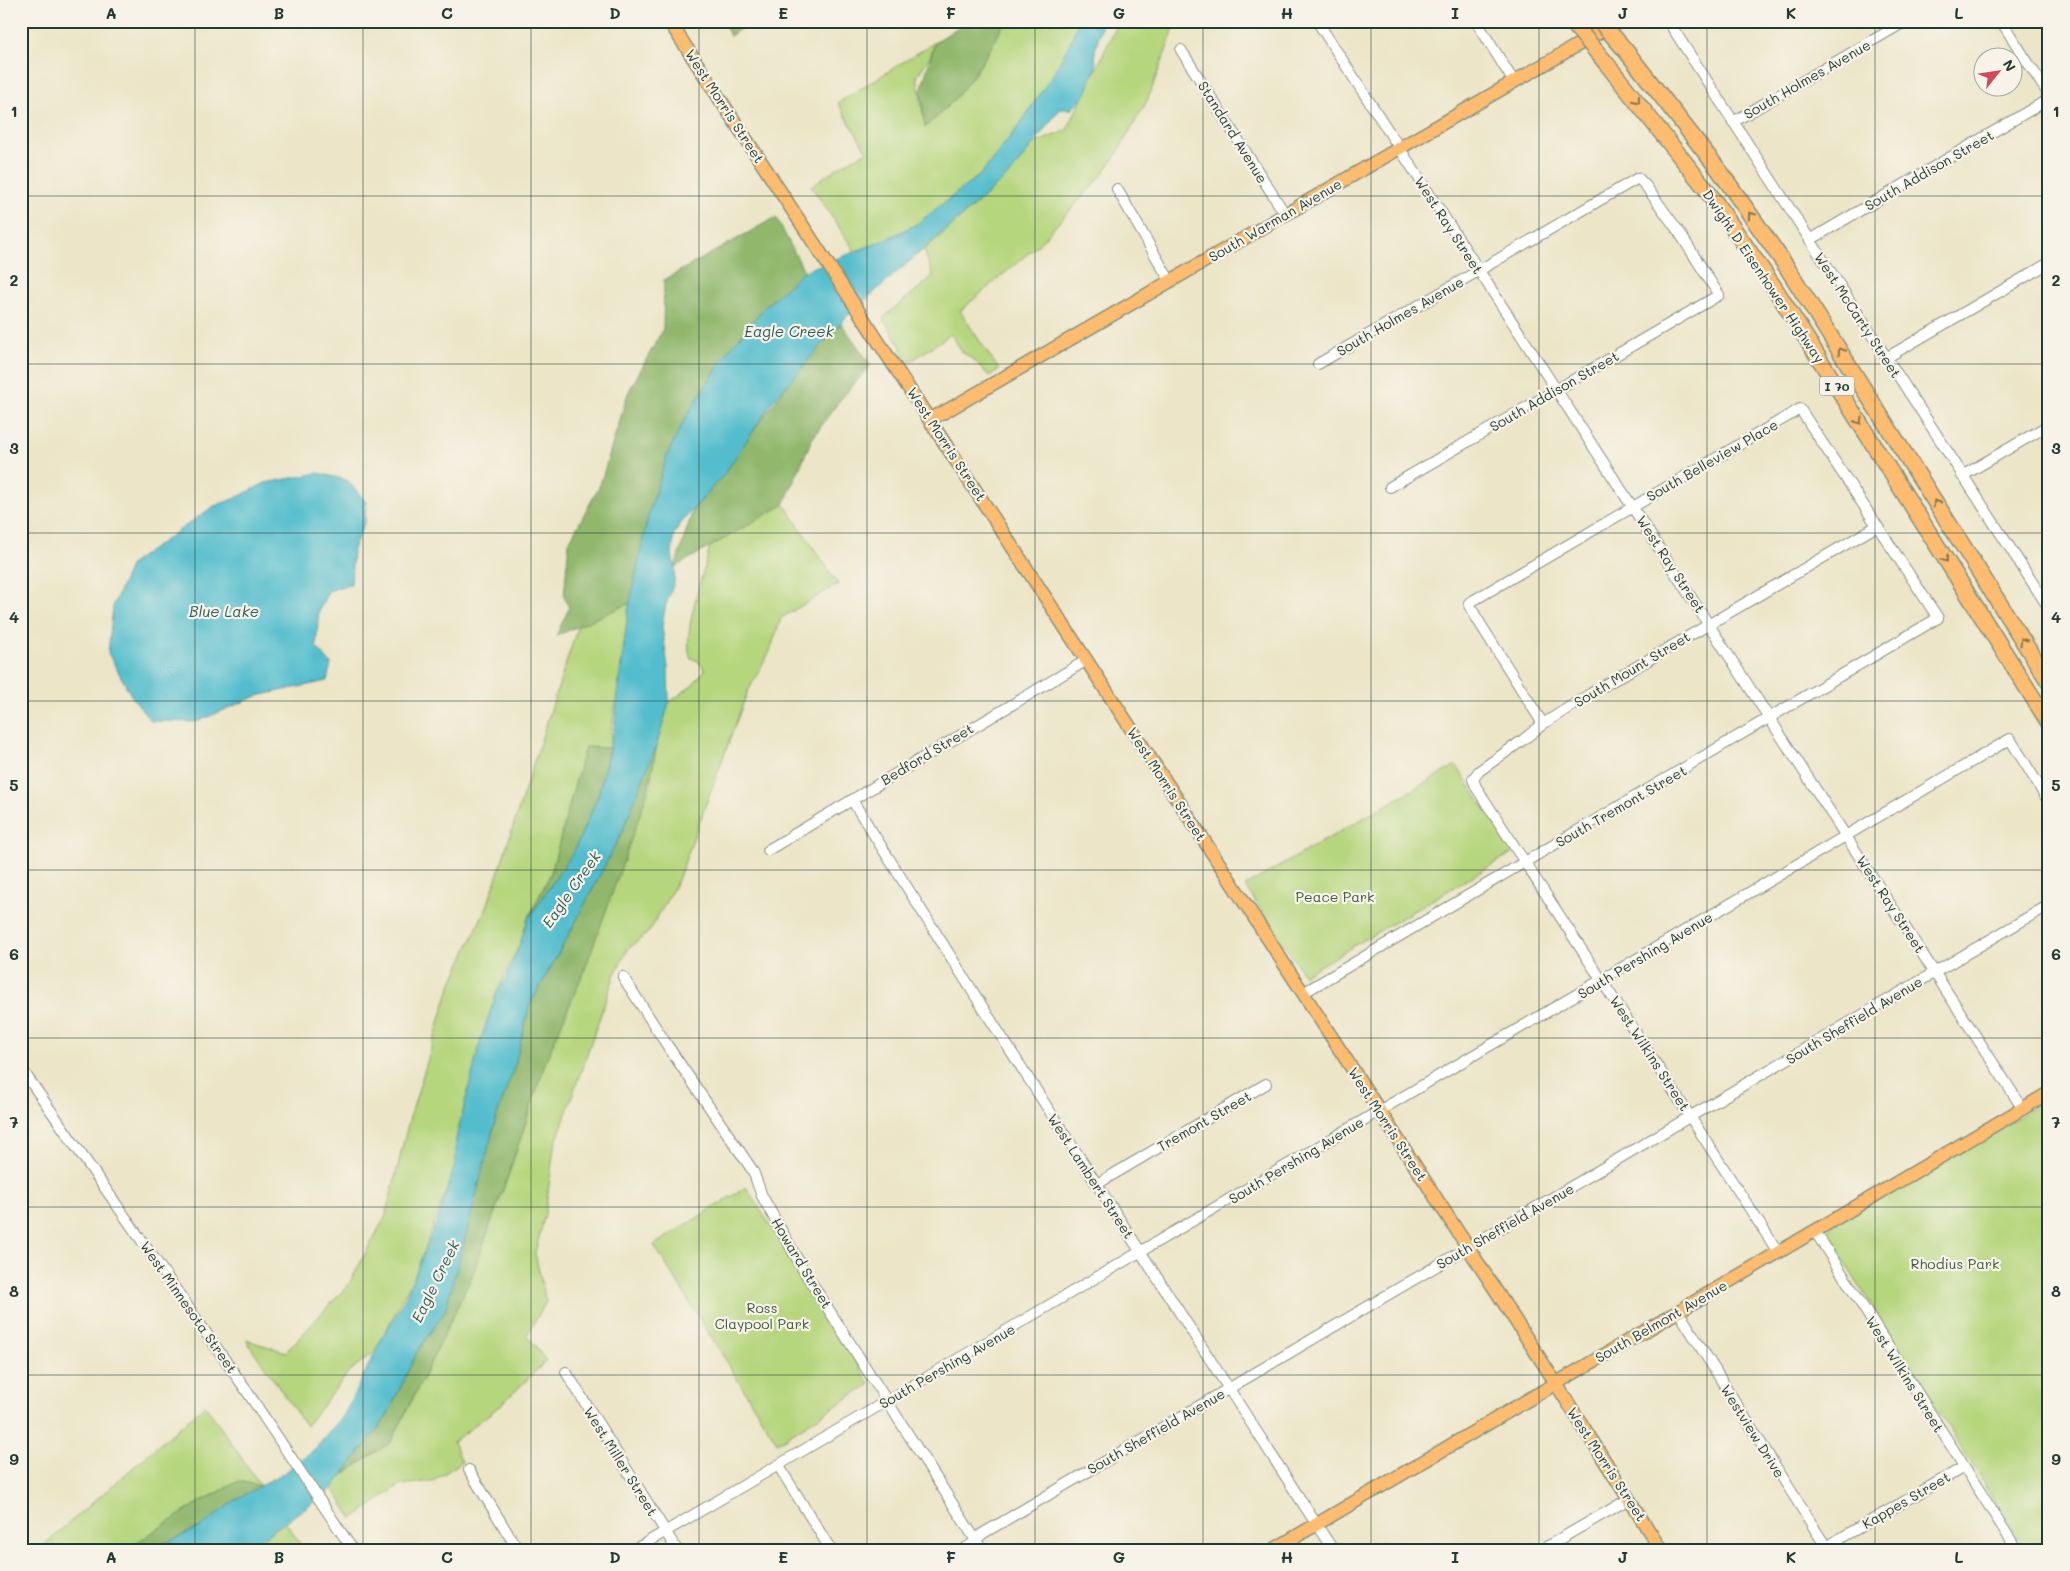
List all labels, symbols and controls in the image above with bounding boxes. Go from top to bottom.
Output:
text: A [105,2,117,23]
text: B [274,2,284,23]
text: C [441,2,453,23]
text: D [609,2,621,23]
text: E [778,2,788,23]
text: F [946,2,956,23]
text: G [1113,2,1125,23]
text: H [1281,2,1293,23]
text: I [1451,2,1459,23]
text: J [1618,2,1628,23]
text: K [1786,2,1796,23]
text: L [1954,2,1964,23]
street label: South Holmes Avenue [1740,35,1874,123]
street label: West Morris Street [681,45,769,167]
north arrow [1972,48,2022,98]
text: N [1999,56,2021,75]
street label: Standard Avenue [1194,77,1272,187]
one-way arrow [1632,94,1640,103]
text: 1 [10,100,18,121]
text: 1 [2052,100,2060,121]
street label: South Addison Street [1861,125,1997,215]
street label: West Ray Street [1410,173,1488,277]
street label: South Warman Avenue [1205,174,1345,266]
street label: Dwight D Eisenhower Highway [1699,186,1829,366]
one-way arrow [1748,211,1757,221]
street label: West McCarty Street [1810,249,1906,381]
text: 2 [10,269,19,290]
text: 2 [2052,269,2061,290]
street label: South Holmes Avenue [1333,272,1467,360]
water label: Eagle Creek [744,321,835,341]
street label: South Addison Street [1486,346,1622,436]
one-way arrow [1837,347,1847,356]
road number: I 70 [1820,376,1854,396]
street label: West Morris Street [903,383,991,505]
street label: South Belleview Place [1643,415,1781,505]
one-way arrow [1852,416,1862,425]
text: 3 [9,437,19,458]
text: 3 [2051,437,2061,458]
one-way arrow [1933,499,1943,508]
street label: West Ray Street [1632,512,1710,616]
one-way arrow [1939,553,1948,562]
water label: Blue Lake [189,601,259,621]
text: 4 [9,606,19,627]
text: 4 [2051,606,2061,627]
street label: South Mount Street [1570,627,1694,711]
one-way arrow [2019,637,2029,646]
street label: Bedford Street [877,719,977,789]
street label: West Morris Street [1123,723,1211,845]
street label: South Tremont Street [1552,761,1690,851]
text: 5 [9,774,19,795]
text: 5 [2051,774,2061,795]
water label: Eagle Creek [537,846,605,931]
street label: West Ray Street [1852,852,1930,956]
park label: Peace Park [1295,887,1375,906]
street label: South Pershing Avenue [1574,907,1716,1003]
text: 6 [9,943,19,964]
text: 6 [2051,943,2061,964]
street label: South Sheffield Avenue [1782,972,1926,1068]
street label: West Wilkins Street [1606,992,1694,1114]
street label: West Morris Street [1344,1063,1432,1185]
street label: Tremont Street [1153,1086,1255,1156]
street label: West Lambert Street [1043,1110,1139,1242]
text: 7 [10,1111,19,1132]
text: 7 [2052,1111,2061,1132]
street label: South Pershing Avenue [1225,1112,1367,1208]
street label: South Sheffield Avenue [1433,1179,1577,1273]
street label: Howard Street [767,1214,837,1312]
water label: Eagle Creek [406,1236,464,1325]
street label: West Minnesota Street [136,1237,242,1377]
park label: Rhodius Park [1910,1254,2000,1273]
street label: South Belmont Avenue [1591,1275,1731,1367]
text: 8 [9,1280,19,1301]
text: 8 [2051,1280,2061,1301]
park label: Ross Claypool Park [715,1298,809,1333]
street label: West Wilkins Street [1861,1312,1949,1436]
street label: South Pershing Avenue [875,1319,1019,1413]
street label: Westview Drive [1717,1381,1789,1481]
street label: South Sheffield Avenue [1084,1384,1228,1478]
street label: West Miller Street [580,1403,662,1519]
street label: West Morris Street [1563,1403,1651,1525]
text: 9 [9,1448,19,1469]
text: 9 [2051,1448,2061,1469]
street label: Kappes Street [1858,1467,1954,1533]
text: A [105,1546,117,1567]
text: B [274,1546,284,1567]
text: C [441,1546,453,1567]
text: D [609,1546,621,1567]
text: E [778,1546,788,1567]
text: F [946,1546,956,1567]
text: G [1113,1546,1125,1567]
text: H [1281,1546,1293,1567]
text: I [1451,1546,1459,1567]
text: J [1618,1546,1628,1567]
text: K [1786,1546,1796,1567]
text: L [1954,1546,1964,1567]

